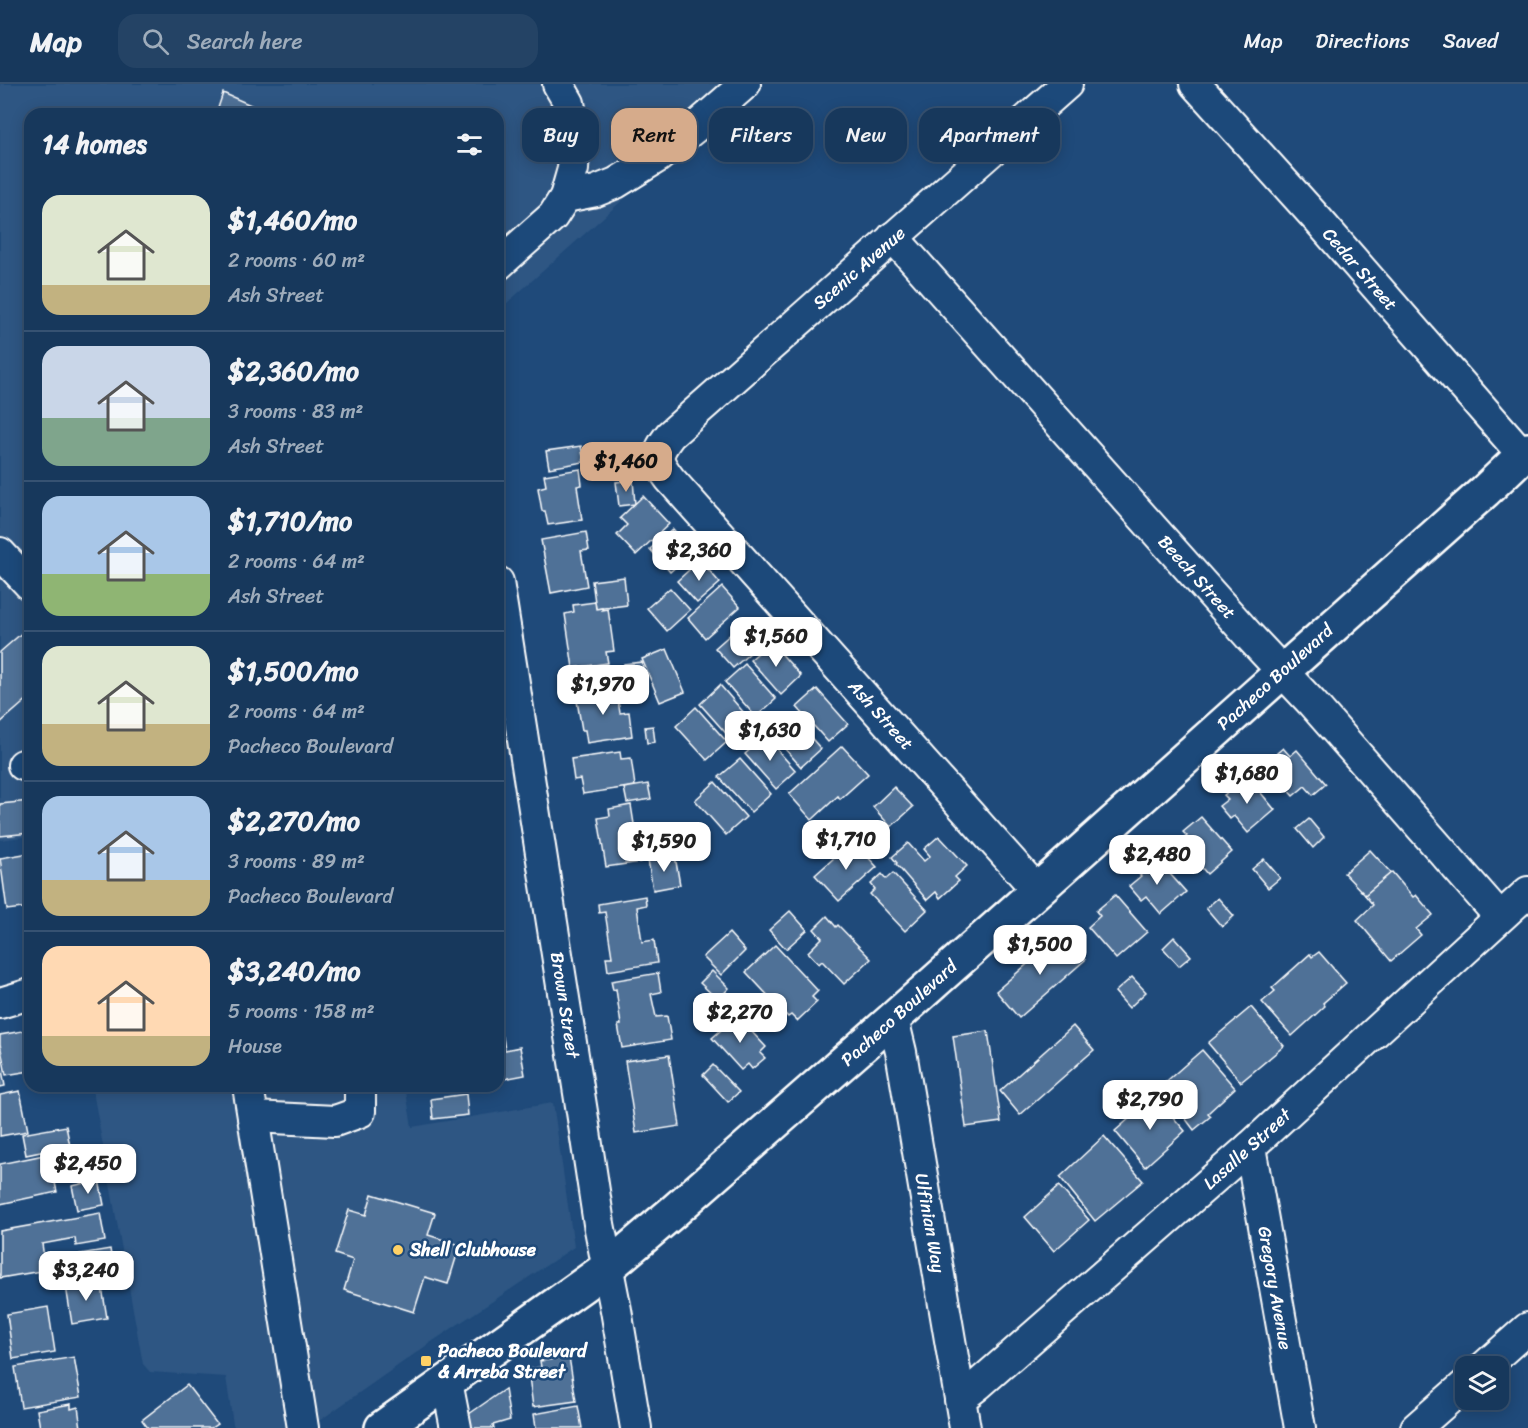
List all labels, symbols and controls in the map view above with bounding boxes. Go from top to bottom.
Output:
search box [118,14,538,68]
text: Map [30,17,82,66]
text: Search here [187,22,303,61]
text: Map [1244,22,1282,60]
text: Directions [1315,22,1410,60]
text: Saved [1443,22,1498,60]
icon: search [139,25,172,58]
chip: Buy [522,108,599,162]
chip: Rent [611,108,697,162]
chip: Filters [709,108,813,162]
chip: New [825,108,907,162]
chip: Apartment [919,108,1060,162]
text: 14 homes [42,121,147,167]
icon: filters [453,128,486,161]
text: $1,460/mo [228,197,357,243]
street label: Scenic Avenue [805,218,913,318]
icon: home [90,219,162,291]
street label: Cedar Street [1314,220,1406,318]
text: 2 rooms · 60 m² [228,243,365,278]
text: Ash Street [228,278,324,313]
text: $2,360/mo [228,348,359,394]
icon: home [90,370,162,442]
text: 3 rooms · 83 m² [228,394,363,429]
text: Ash Street [228,429,324,464]
pin: $1,460 [577,442,675,493]
text: $1,460 [594,444,658,479]
text: $1,710/mo [228,498,352,544]
icon: home [90,520,162,592]
street label: Beech Street [1150,527,1244,627]
pin: $2,360 [650,531,748,582]
text: $2,360 [666,533,732,568]
text: 2 rooms · 64 m² [228,544,365,579]
text: Ash Street [228,579,324,614]
street label: Pacheco Boulevard [1209,614,1342,739]
pin: $1,560 [727,617,825,668]
text: $1,560 [744,619,808,654]
text: $1,500/mo [228,648,358,694]
pin: $1,970 [554,665,652,716]
text: $1,970 [571,667,635,702]
icon: home [90,670,162,742]
street label: Ash Street [839,671,922,758]
text: 2 rooms · 64 m² [228,694,365,729]
pin: $1,630 [721,711,819,762]
text: $1,630 [739,713,801,748]
text: Pacheco Boulevard [228,729,393,764]
pin: $1,680 [1198,754,1296,805]
text: $1,680 [1215,756,1279,791]
text: $2,270/mo [228,798,360,844]
icon: home [90,820,162,892]
pin: $1,710 [797,820,895,871]
pin: $1,590 [615,822,713,873]
text: $1,710 [816,822,876,857]
text: $1,590 [632,824,696,859]
pin: $2,480 [1108,835,1206,886]
text: $2,480 [1123,837,1191,872]
text: 3 rooms · 89 m² [228,844,365,879]
text: Pacheco Boulevard [228,879,393,914]
pin: $1,500 [991,925,1089,976]
text: $1,500 [1008,927,1072,962]
text: $3,240/mo [228,948,361,994]
street label: Brown Street [541,950,589,1061]
street label: Pacheco Boulevard [833,950,966,1075]
icon: home [90,970,162,1042]
pin: $2,270 [691,993,789,1044]
text: 5 rooms · 158 m² [228,994,375,1029]
text: $2,270 [707,995,773,1030]
text: House [228,1029,282,1064]
pin: $2,790 [1101,1080,1199,1131]
text: $2,790 [1117,1082,1183,1117]
street label: Lasalle Street [1195,1100,1299,1198]
pin: $2,450 [39,1144,137,1195]
text: $2,450 [54,1146,122,1181]
street label: Ulfinian Way [905,1171,955,1276]
street label: Gregory Avenue [1248,1224,1302,1352]
place label: Shell Clubhouse [409,1234,537,1266]
marker: Shell Clubhouse [391,1243,405,1257]
pin: $3,240 [37,1251,135,1302]
text: $3,240 [53,1253,119,1288]
place label: Pacheco Boulevard & Arreba Street [438,1335,588,1388]
marker: Pacheco Boulevard & Arreba Street [419,1354,433,1368]
map controls [1455,1356,1509,1410]
button: layers [1455,1356,1509,1410]

